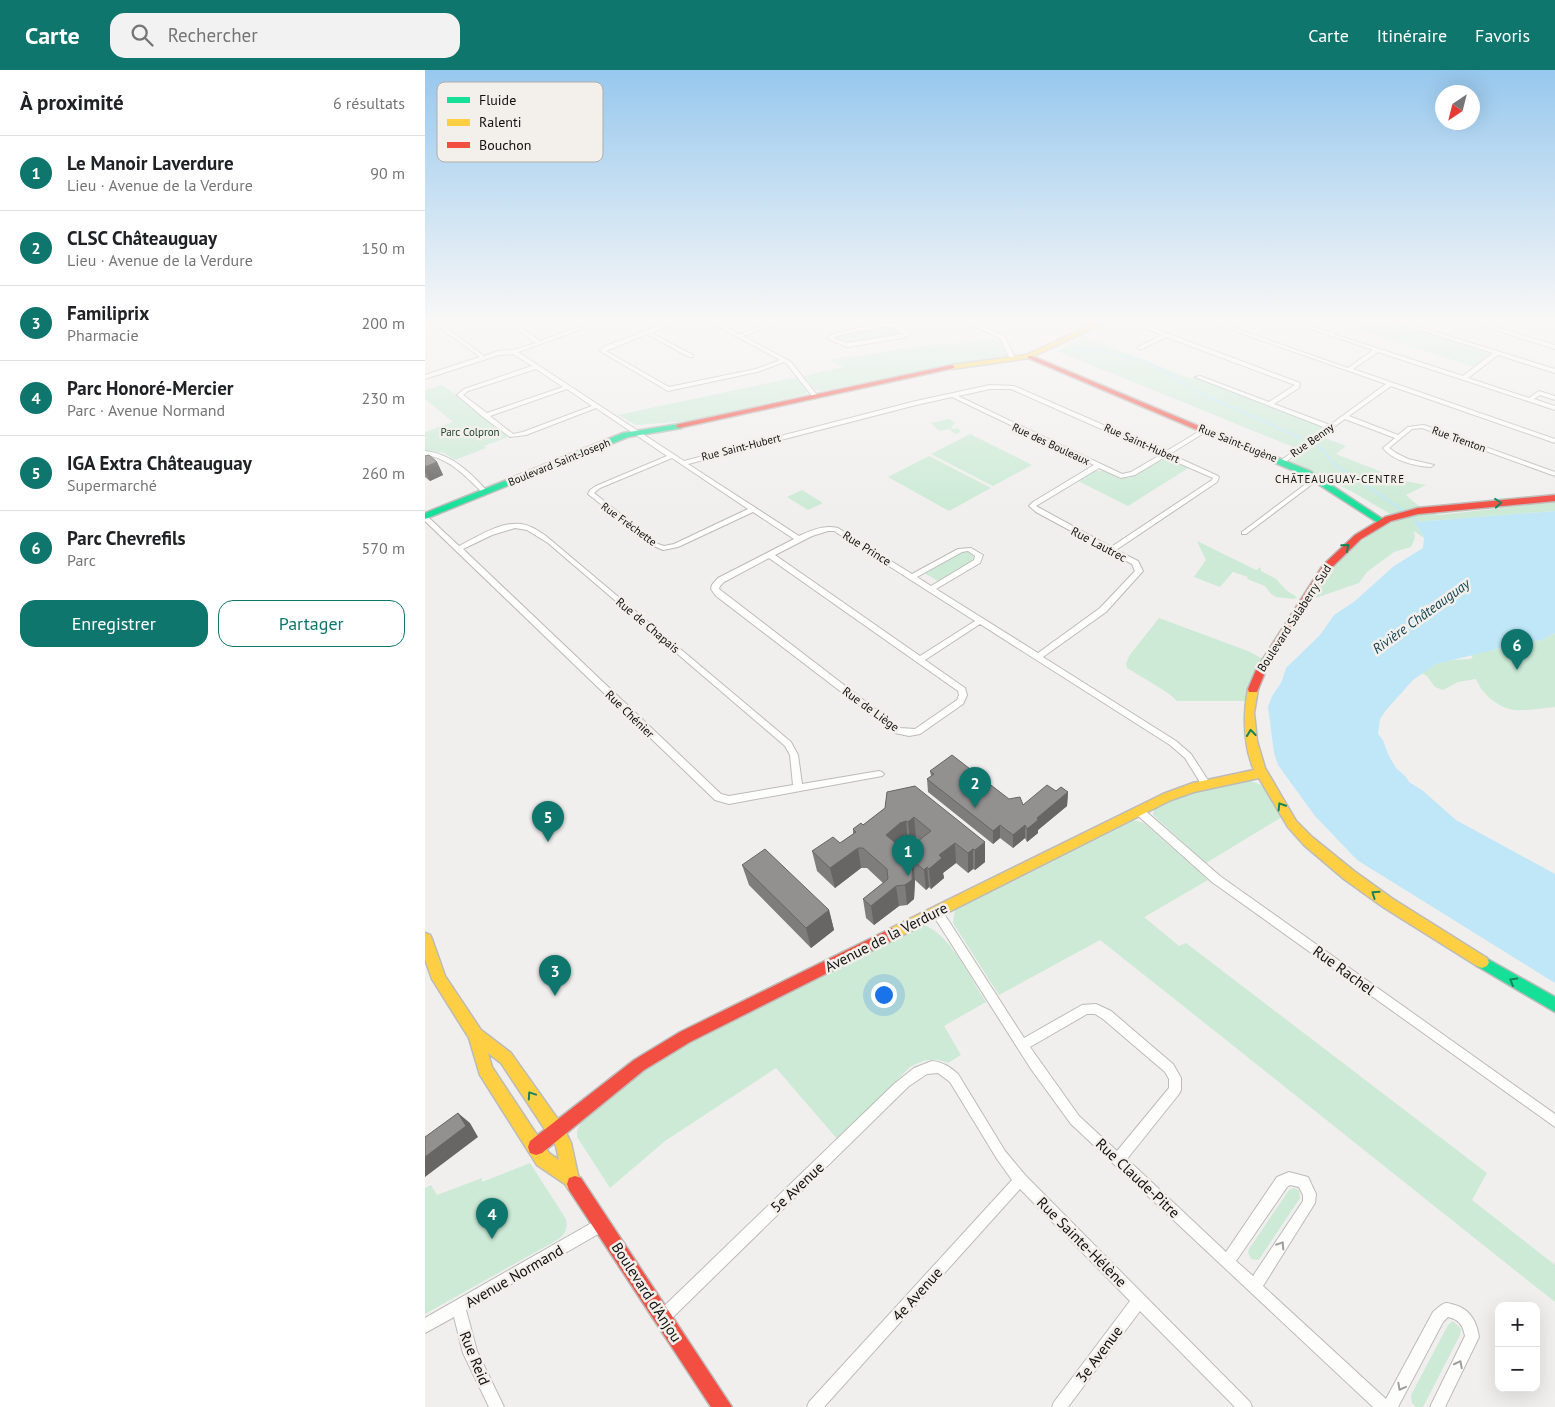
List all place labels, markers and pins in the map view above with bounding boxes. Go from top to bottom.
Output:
pin: 6 [1501,629,1533,670]
pin: 2 [959,767,991,808]
pin: 5 [532,801,564,842]
pin: 1 [892,835,924,876]
pin: 3 [539,955,571,996]
pin: 4 [476,1198,508,1239]

